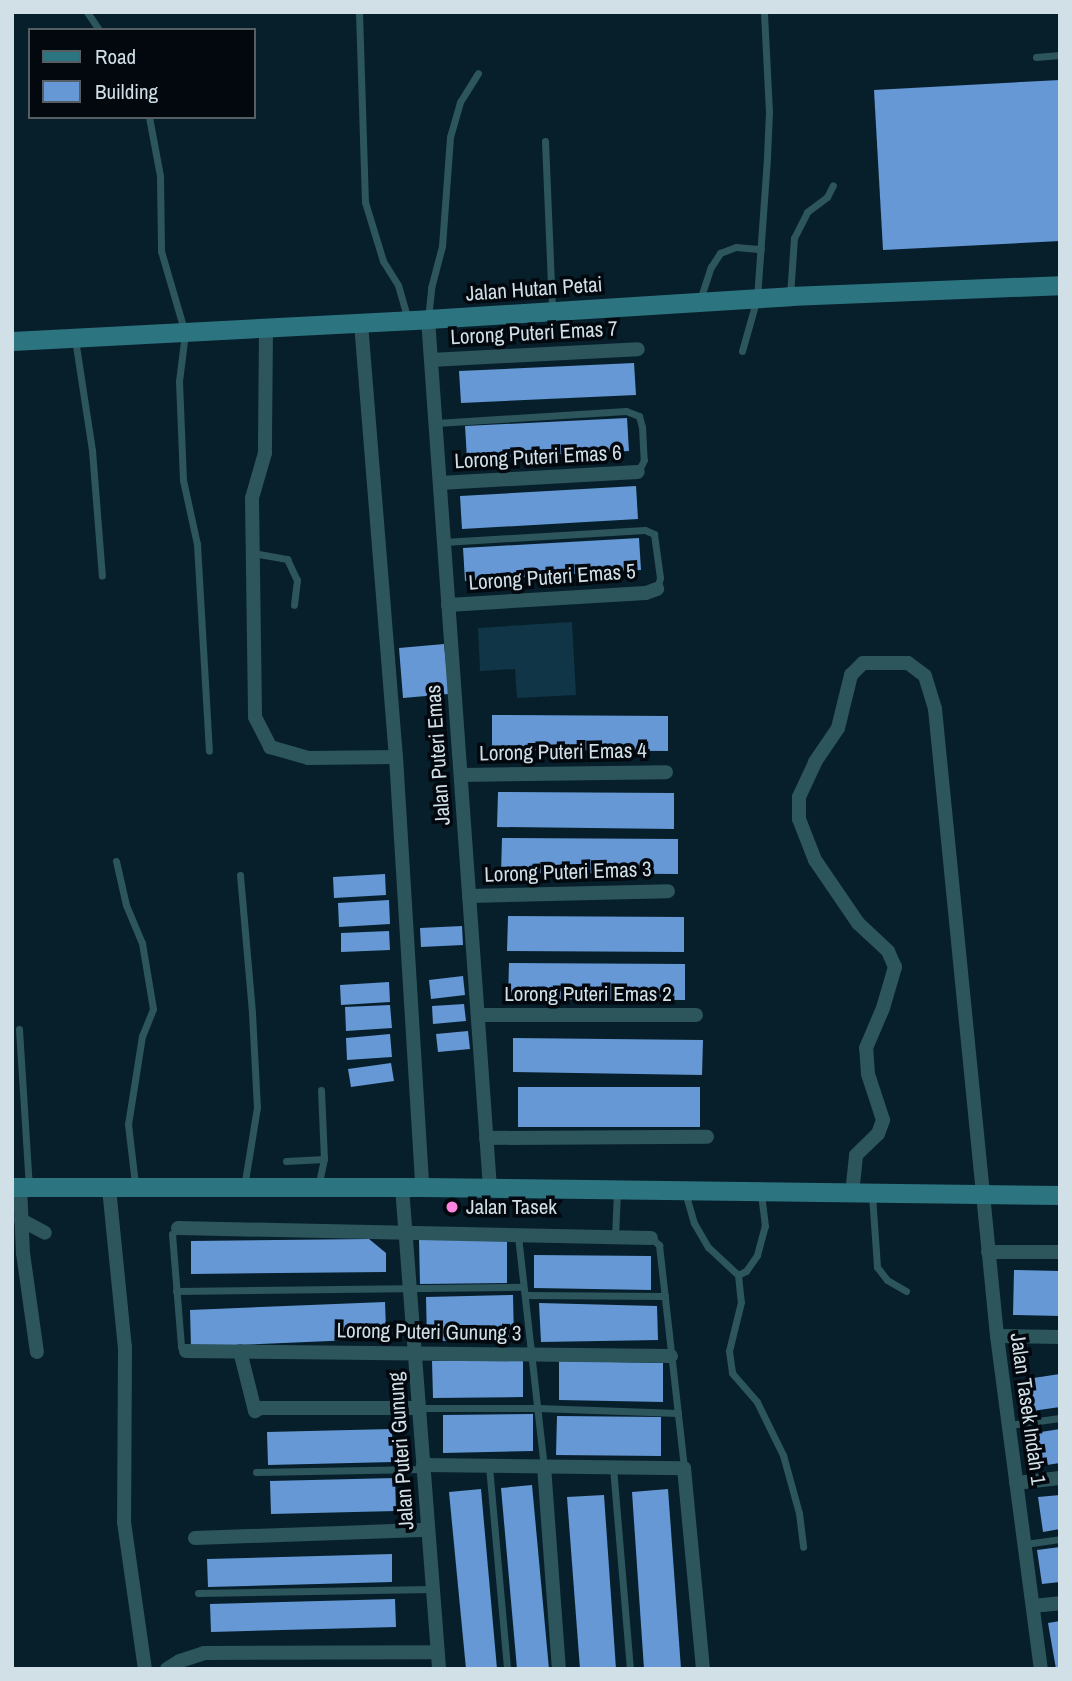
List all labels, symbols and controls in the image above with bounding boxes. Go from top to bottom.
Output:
legend [28,28,256,119]
text: Road [95,42,136,71]
text: Building [95,77,158,106]
street label: Jalan Hutan Petai [465,272,603,306]
street label: Lorong Puteri Emas 7 [450,316,618,350]
street label: Lorong Puteri Emas 6 [454,440,622,474]
street label: Lorong Puteri Emas 5 [468,559,636,595]
street label: Jalan Puteri Emas [421,684,455,826]
street label: Lorong Puteri Emas 4 [479,738,647,766]
street label: Lorong Puteri Emas 3 [484,856,652,888]
street label: Lorong Puteri Emas 2 [504,981,672,1007]
place label: Jalan Tasek [466,1194,557,1220]
marker: Jalan Tasek [444,1199,460,1215]
street label: Lorong Puteri Gunung 3 [336,1318,522,1346]
street label: Jalan Tasek Indah 1 [1005,1331,1051,1487]
street label: Jalan Puteri Gunung [383,1371,419,1531]

